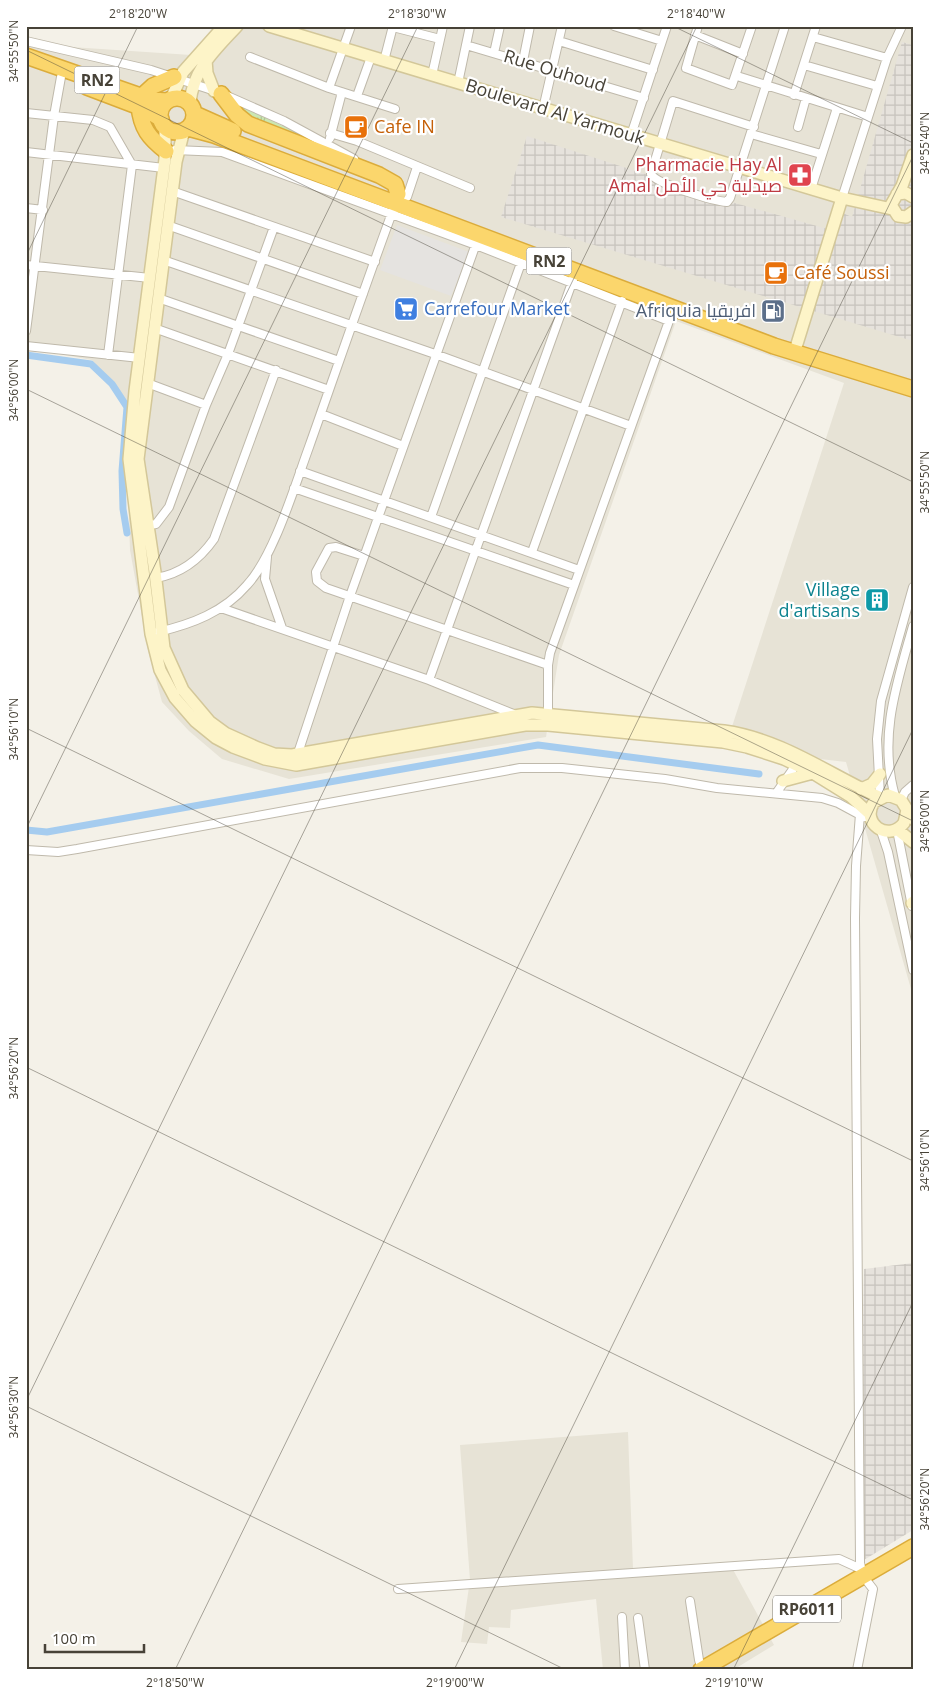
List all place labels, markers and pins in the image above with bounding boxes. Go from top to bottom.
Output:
cafe icon: Cafe IN [343,114,369,140]
place label: Cafe IN [374,114,435,138]
place label: Pharmacie Hay Al Amal صيدلية حي الأمل [609,152,782,200]
pharmacy icon: Pharmacie Hay Al Amal صيدلية حي الأمل [787,162,813,188]
cafe icon: Café Soussi [763,260,789,286]
place label: Café Soussi [794,260,890,284]
supermarket icon: Carrefour Market [393,296,419,322]
place label: Carrefour Market [424,296,570,320]
place label: Afriquia افريقيا [636,298,756,322]
fuel station icon: Afriquia افريقيا [760,298,786,324]
place label: Village d'artisans [779,577,860,622]
building icon: Village d'artisans [864,587,890,613]

